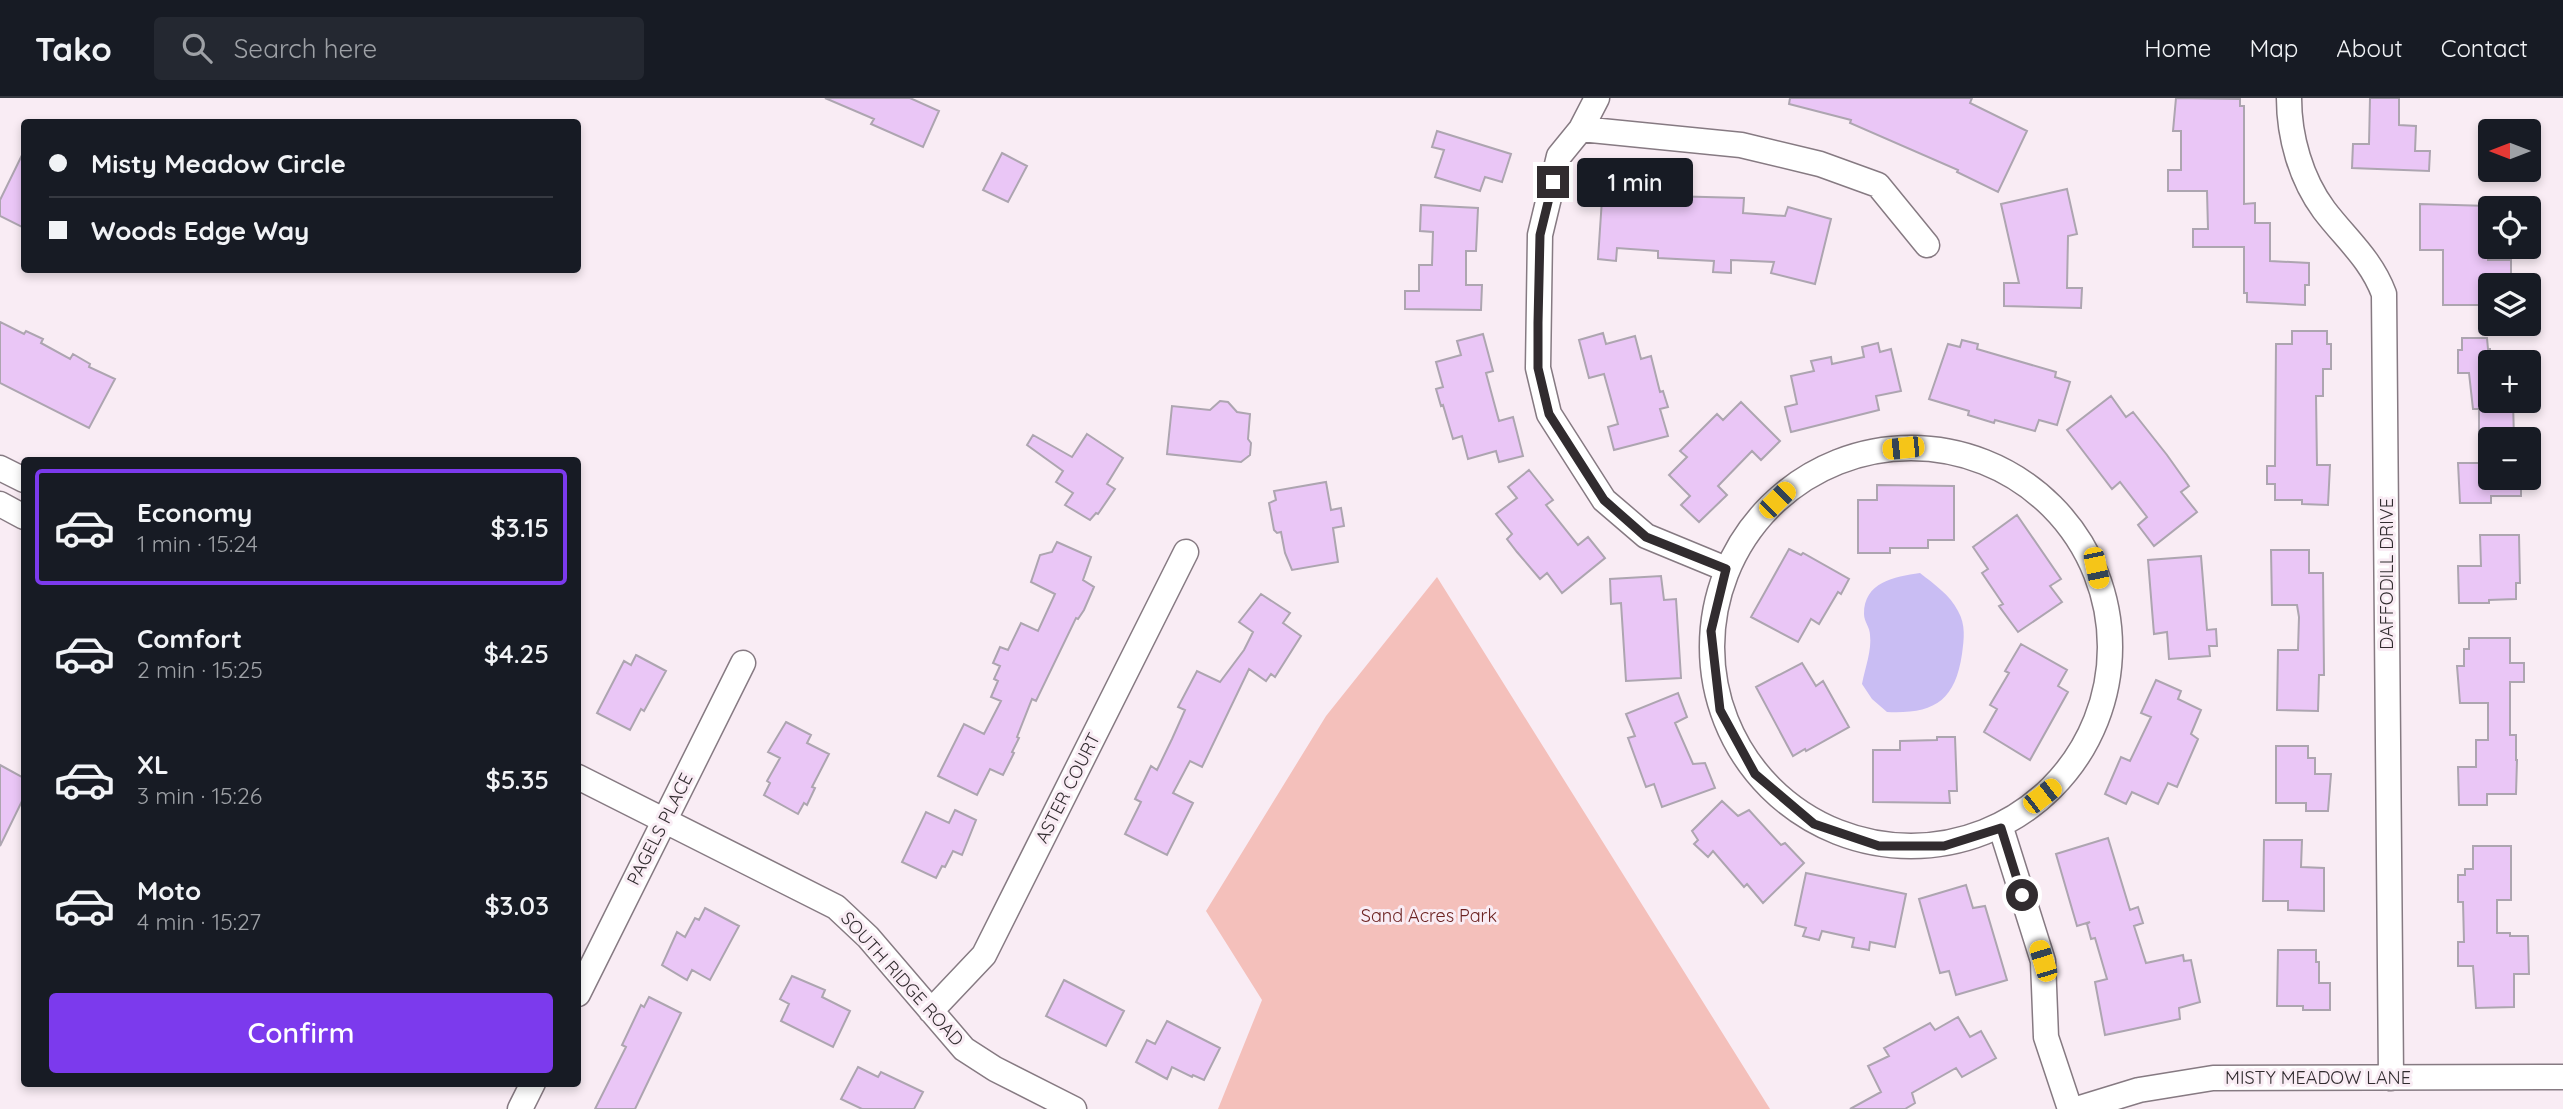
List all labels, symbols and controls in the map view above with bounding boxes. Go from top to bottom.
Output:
search box [154,17,644,80]
text: Tako [35,28,112,69]
icon: search [178,29,216,67]
text: Search here [234,32,377,65]
text: Home [2144,33,2211,63]
text: Map [2249,33,2298,63]
text: About [2336,33,2403,63]
text: Contact [2441,33,2528,63]
north arrow [2478,119,2541,182]
map controls [2478,119,2541,490]
text: Misty Meadow Circle [91,147,346,180]
callout: 1 min [1578,158,1693,206]
route end [1537,166,1569,198]
text: 1 min [1607,168,1663,197]
button: locate [2478,196,2541,259]
text: Woods Edge Way [91,214,309,247]
button: layers [2478,273,2541,336]
button: + [2478,350,2541,413]
button: − [2478,427,2541,490]
car [1882,435,1925,461]
car [1755,478,1800,522]
icon: car [53,496,116,559]
text: Economy [137,496,252,529]
street label: DAFFODILL DRIVE [2375,498,2398,650]
text: $3.15 [491,511,549,544]
text: 1 min · 15:24 [137,529,258,558]
car [2082,545,2111,591]
icon: car [53,622,116,685]
text: Comfort [137,622,242,655]
text: $4.25 [484,637,549,670]
text: 2 min · 15:25 [137,655,263,684]
street label: ASTER COURT [1030,729,1105,847]
icon: car [53,748,116,811]
text: XL [137,748,169,781]
text: $5.35 [486,763,549,796]
street label: PAGELS PLACE [621,769,698,889]
car [2019,775,2066,817]
text: 3 min · 15:26 [137,781,262,810]
icon: car [53,874,116,937]
text: Moto [137,874,201,907]
route start [2006,879,2038,911]
text: $3.03 [484,889,549,922]
park label: Sand Acres Park [1361,904,1497,927]
text: 4 min · 15:27 [137,907,261,936]
street label: SOUTH RIDGE ROAD [836,907,969,1051]
car [2027,938,2060,984]
button: Confirm [49,993,553,1073]
street label: MISTY MEADOW LANE [2225,1066,2411,1089]

